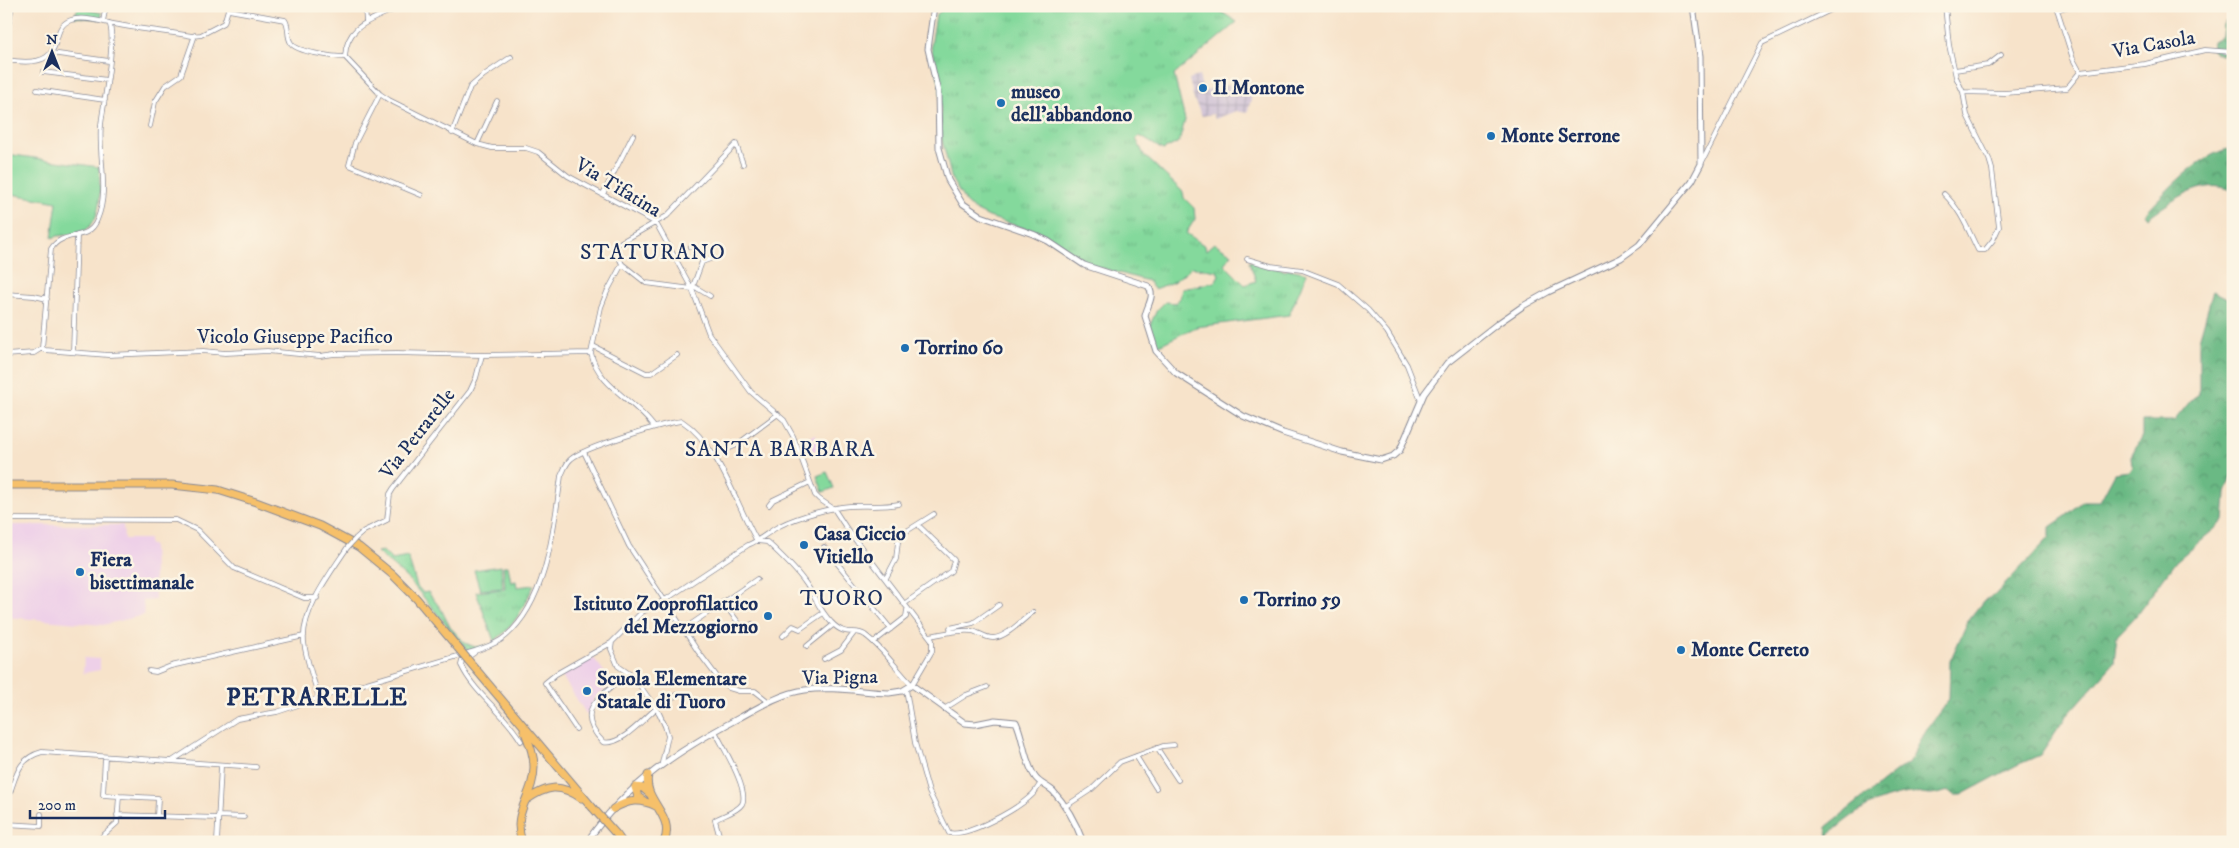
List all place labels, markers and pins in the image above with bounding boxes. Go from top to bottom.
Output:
place label: Il Montone [1213,76,1305,101]
place label: museo dell'abbandono [1011,80,1132,128]
marker: Il Montone [1197,82,1209,94]
marker: museo dell'abbandono [995,97,1007,109]
place label: Monte Serrone [1501,124,1621,149]
marker: Monte Serrone [1485,130,1497,142]
place label: Torrino 60 [914,336,1004,361]
marker: Torrino 60 [899,342,911,354]
place label: Casa Ciccio Vitiello [813,522,906,570]
marker: Casa Ciccio Vitiello [798,539,810,551]
place label: Fiera bisettimanale [89,548,195,596]
marker: Fiera bisettimanale [74,566,86,578]
place label: Torrino 59 [1253,588,1341,613]
place label: Istituto Zooprofilattico del Mezzogiorno [574,592,758,640]
marker: Torrino 59 [1238,594,1250,606]
marker: Istituto Zooprofilattico del Mezzogiorno [762,610,774,622]
place label: Monte Cerreto [1691,638,1809,663]
marker: Monte Cerreto [1675,644,1687,656]
place label: Scuola Elementare Statale di Tuoro [597,667,748,715]
marker: Scuola Elementare Statale di Tuoro [581,685,593,697]

